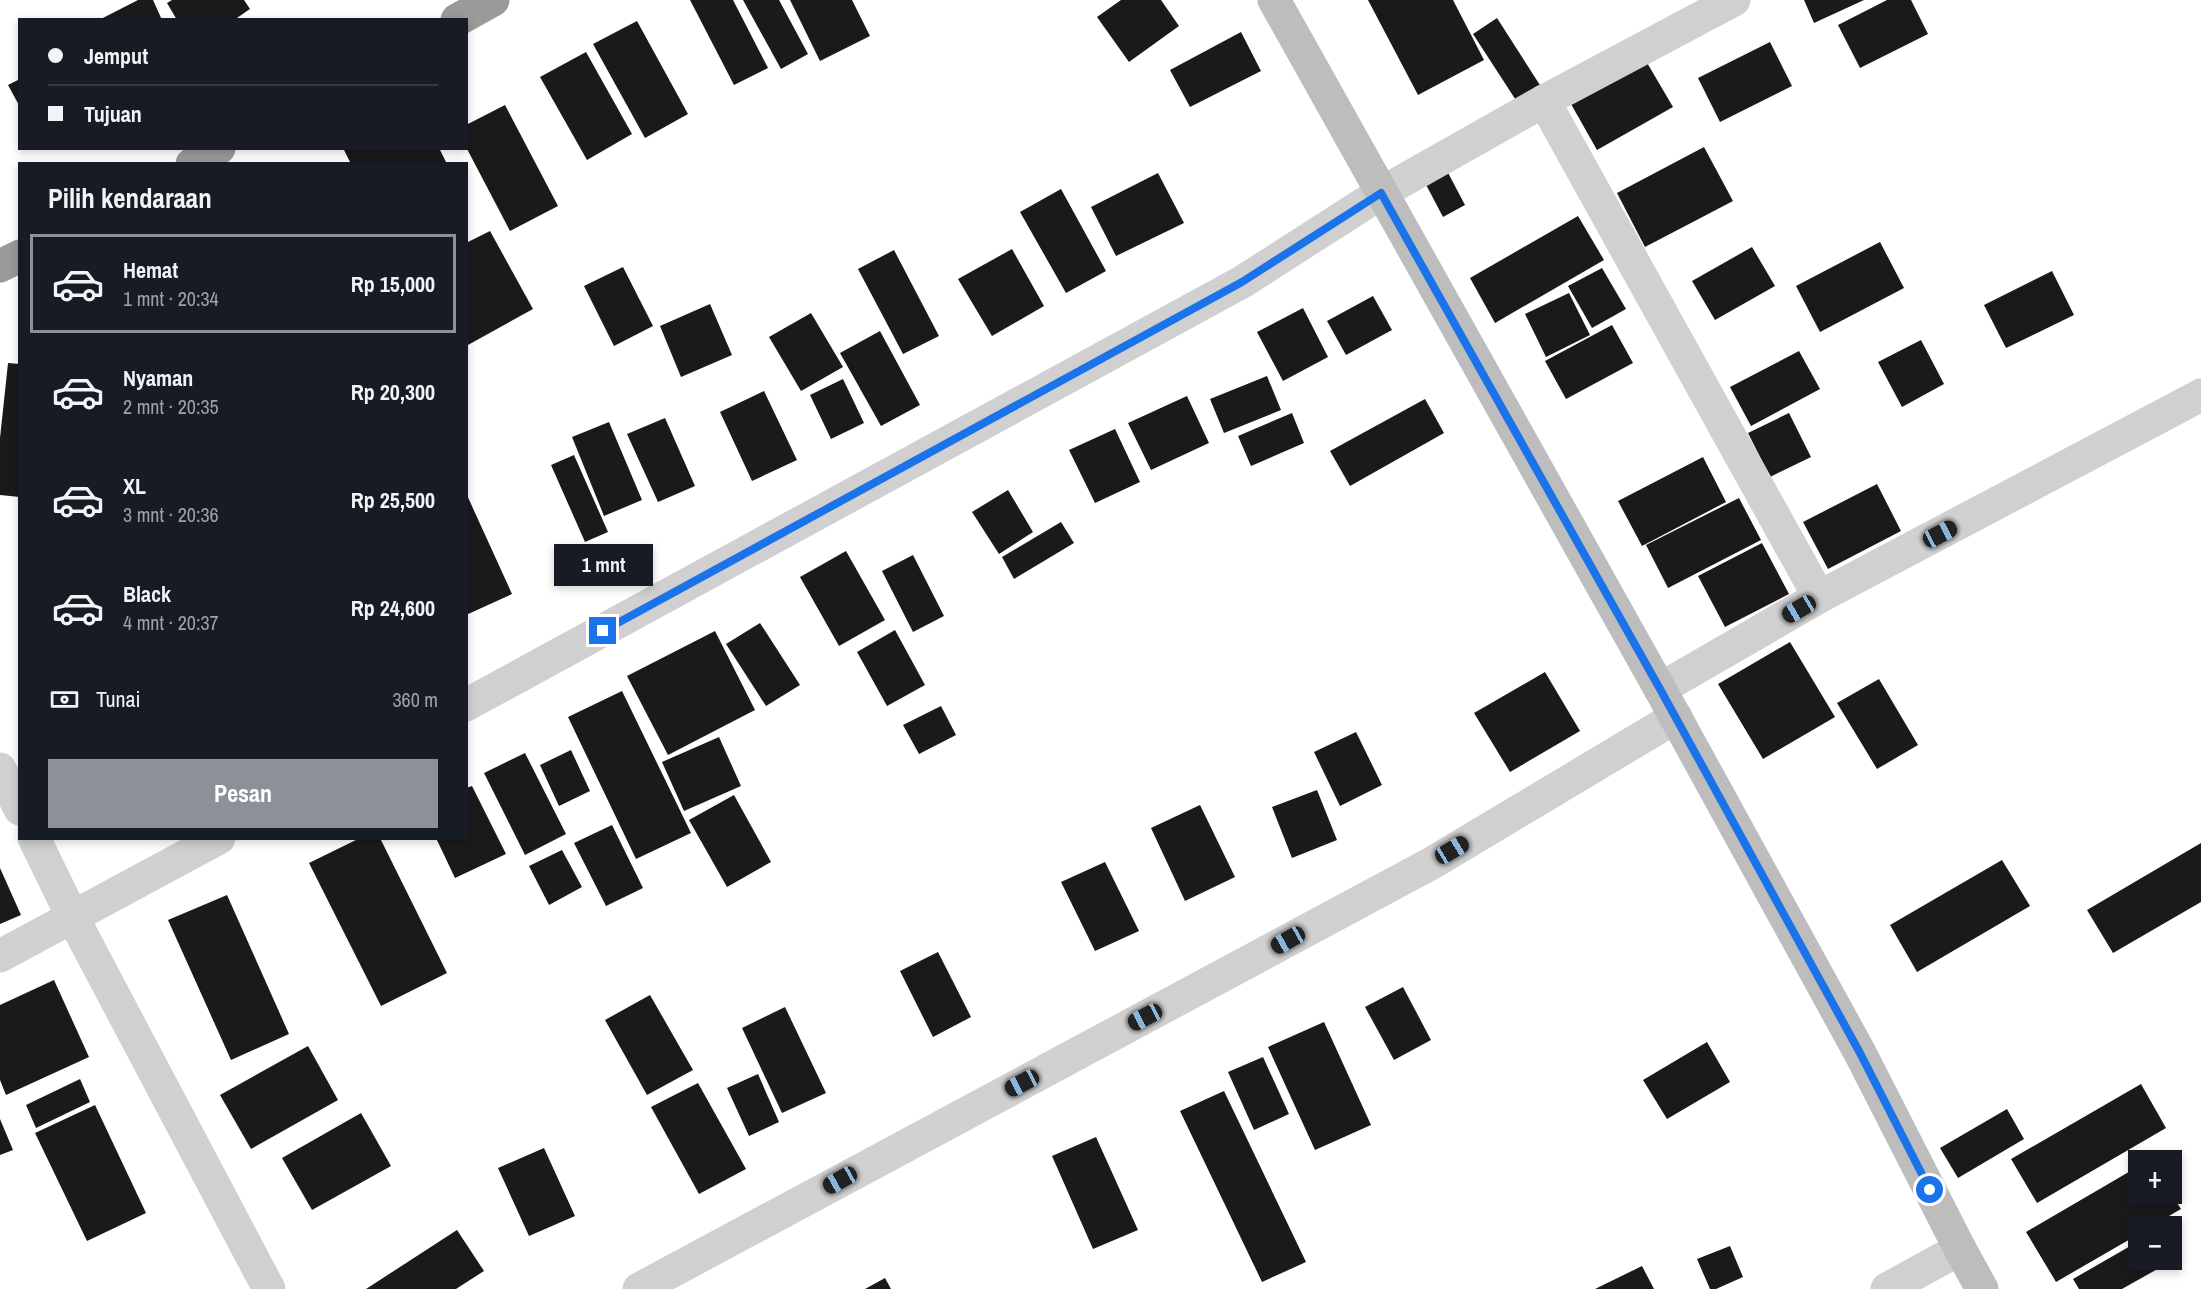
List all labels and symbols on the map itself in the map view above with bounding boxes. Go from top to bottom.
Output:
car [1920,518,1960,550]
callout: 1 mnt [554,544,652,586]
car [1779,592,1819,626]
route end [589,617,616,644]
car [1432,833,1472,867]
car [1268,923,1308,957]
car [1125,1001,1165,1033]
car [1002,1067,1042,1099]
car [820,1163,860,1197]
route start [1916,1176,1943,1203]

